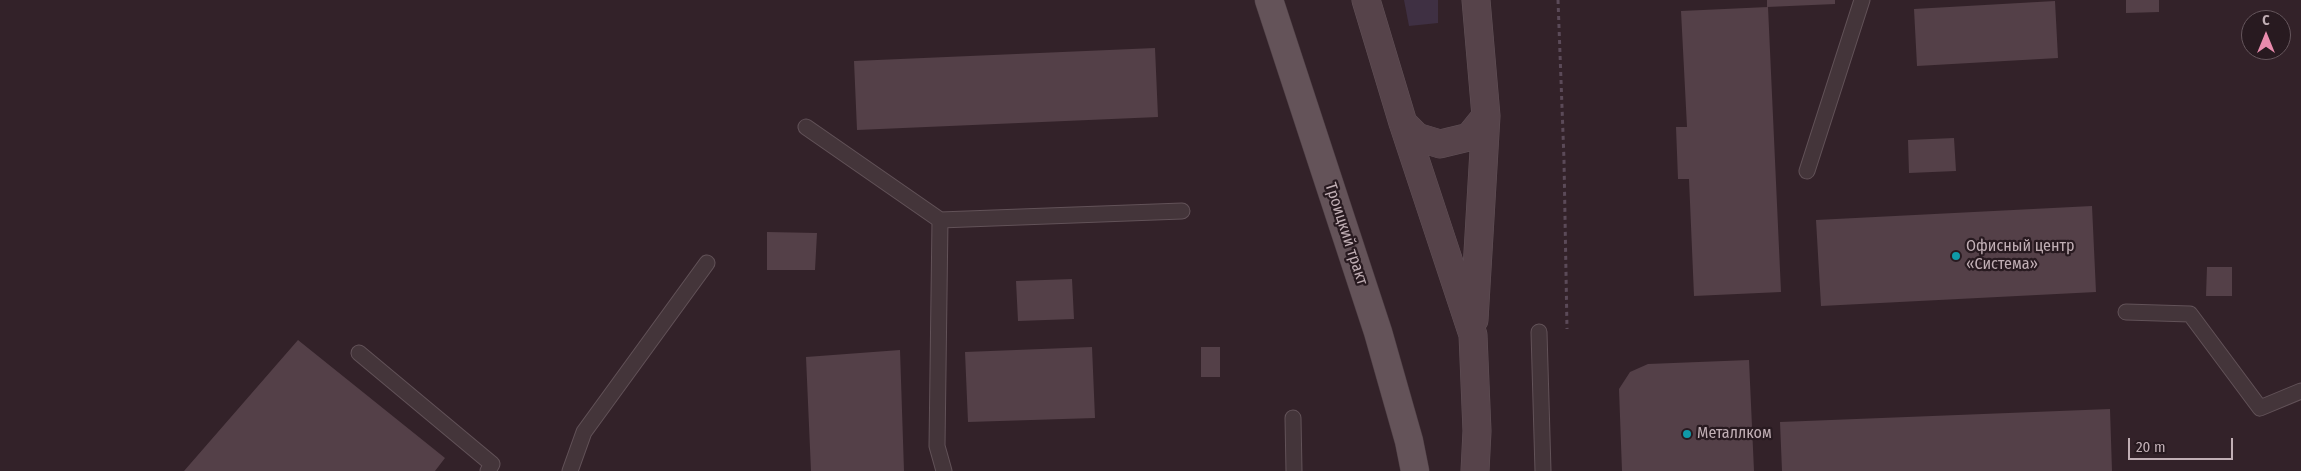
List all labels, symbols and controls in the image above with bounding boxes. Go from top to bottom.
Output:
north arrow [2241,10,2291,60]
text: С [2262,12,2270,29]
street label: Троицкий тракт [1320,180,1372,288]
place label: Офисный центр «Система» [1966,237,2075,275]
marker: Офисный центр «Система» [1950,250,1962,262]
place label: Металлком [1697,424,1772,444]
marker: Металлком [1681,428,1693,440]
scale bar [2131,428,2236,460]
text: 20 m [2136,438,2166,456]

